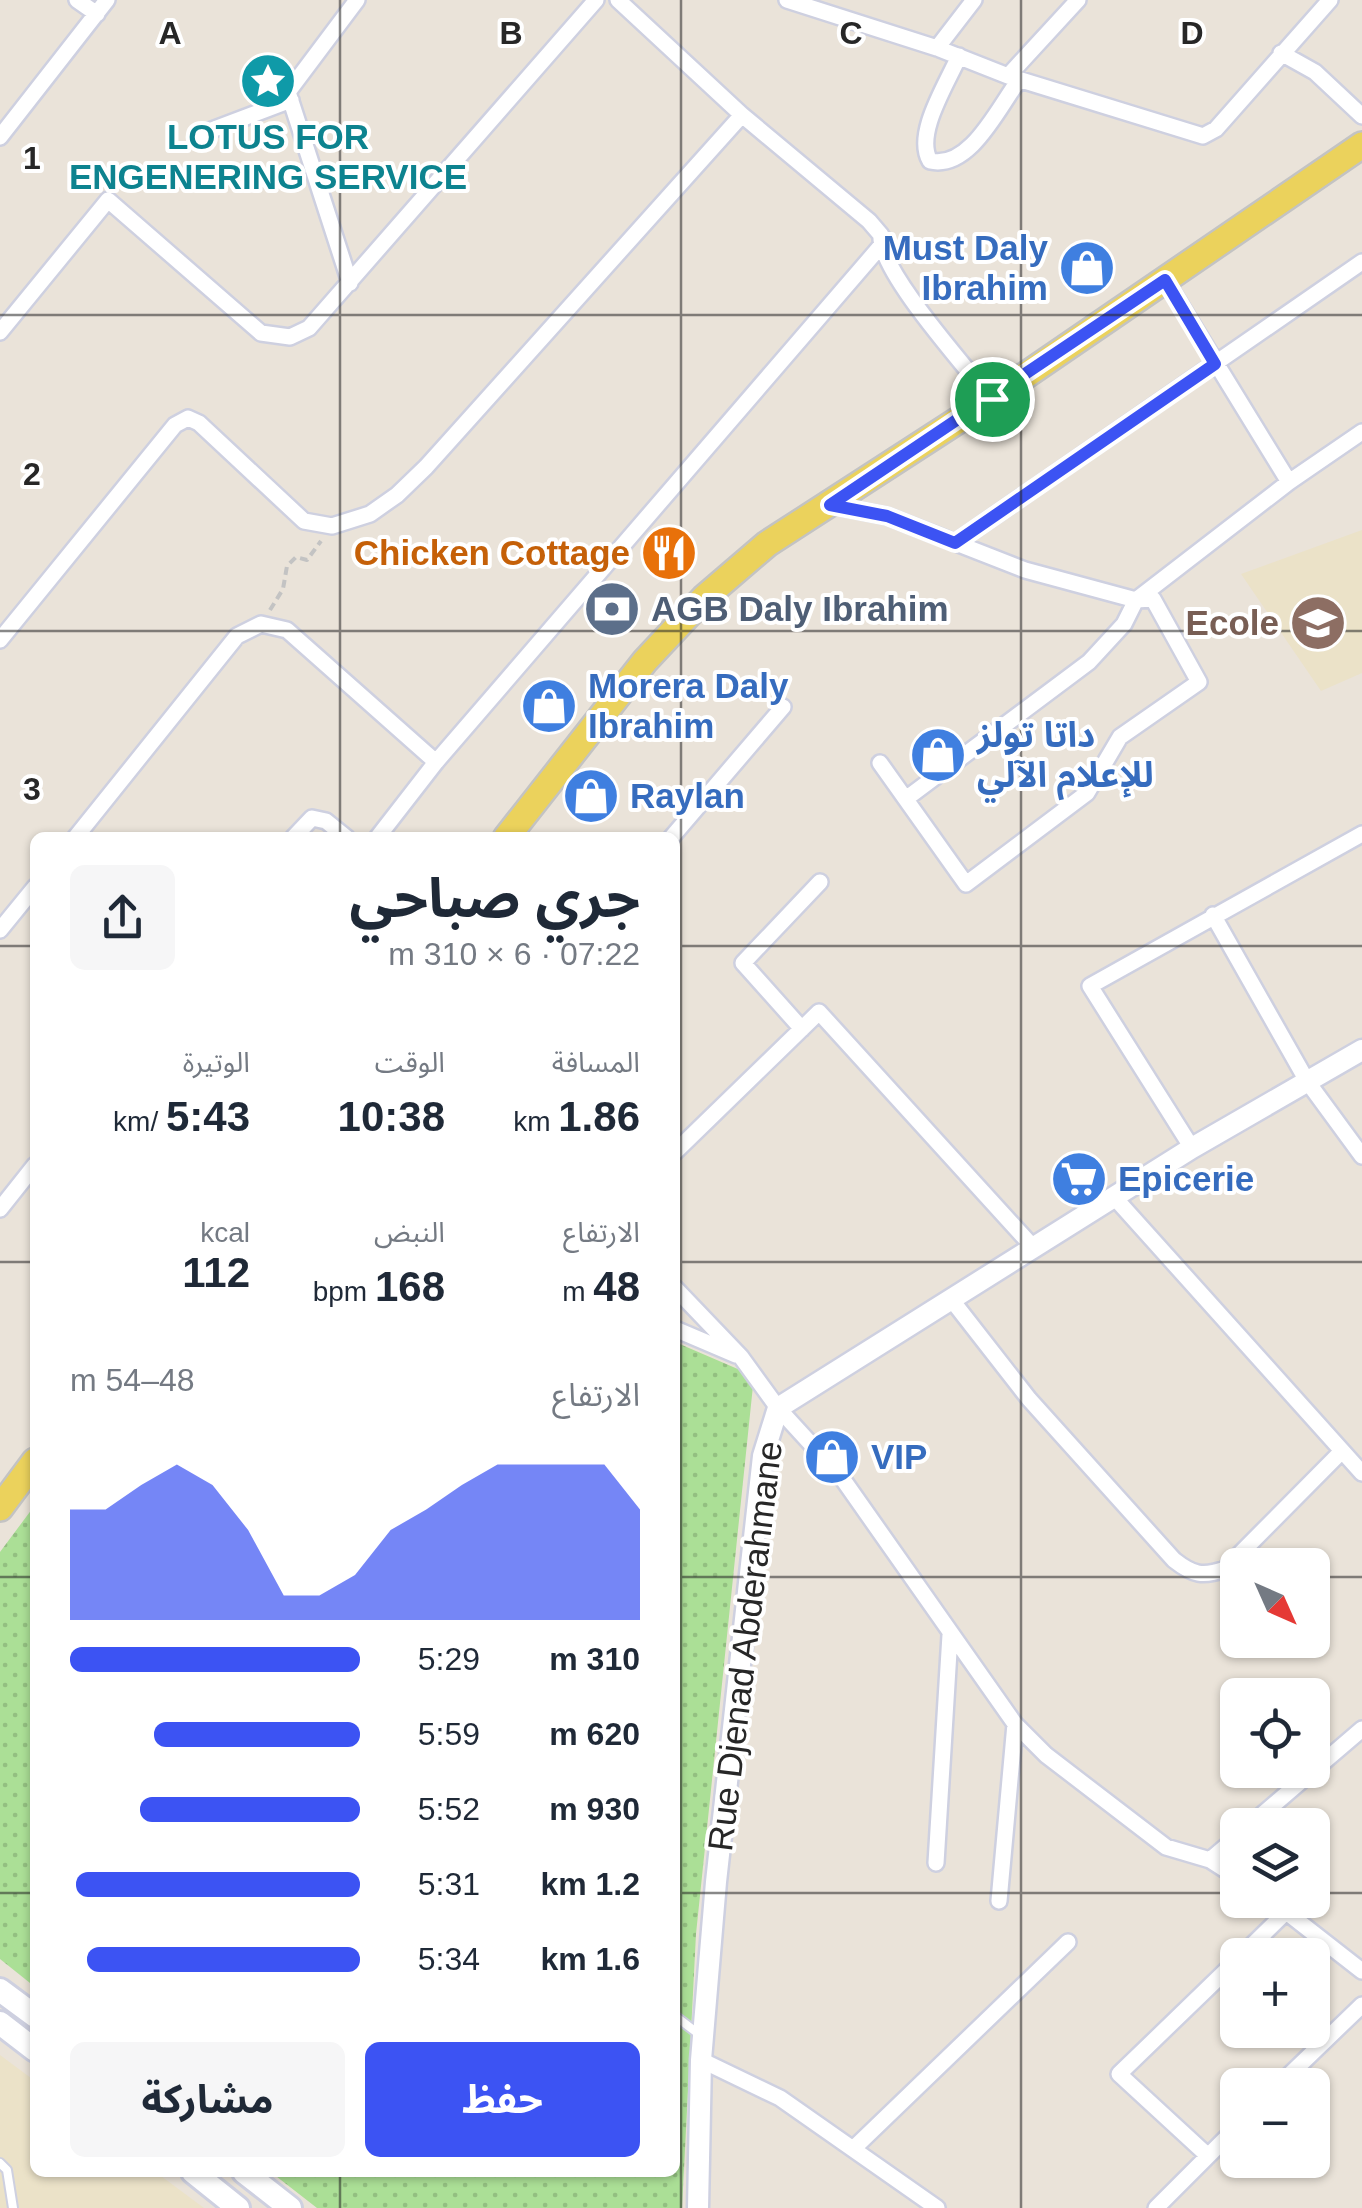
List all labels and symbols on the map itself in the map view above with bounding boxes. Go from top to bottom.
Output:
text: A [158,15,182,51]
text: B [499,15,523,51]
text: C [839,15,863,51]
text: D [1180,15,1204,51]
place icon: LOTUS FOR ENGENERING SERVICE [238,51,298,111]
place label: LOTUS FOR ENGENERING SERVICE [69,117,467,196]
text: 1 [23,140,41,176]
place label: Must Daly Ibrahim [883,228,1049,307]
shop icon: Must Daly Ibrahim [1057,238,1117,298]
pin [950,357,1035,442]
text: 2 [23,456,41,492]
restaurant icon: Chicken Cottage [639,523,699,583]
place label: Chicken Cottage [354,533,630,572]
bank icon: AGB Daly Ibrahim [582,579,642,639]
place label: AGB Daly Ibrahim [651,589,949,628]
school or university icon: Ecole [1288,593,1348,653]
place label: Ecole [1186,603,1279,642]
place label: Morera Daly Ibrahim [588,666,789,745]
shop icon: Morera Daly Ibrahim [519,676,579,736]
place label: داتا تولز للإعلام الآلي [975,715,1154,803]
shop icon: داتا تولز للإعلام الآلي [908,725,968,785]
shop icon: Raylan [561,766,621,826]
text: 3 [23,771,41,807]
place label: Raylan [630,776,745,815]
supermarket icon: Epicerie [1049,1149,1109,1209]
place label: Epicerie [1118,1159,1254,1198]
shop icon: VIP [802,1427,862,1487]
place label: VIP [871,1437,927,1476]
street label: Rue Djenad Abderahmane [700,1439,789,1853]
north arrow [1220,1548,1330,1658]

